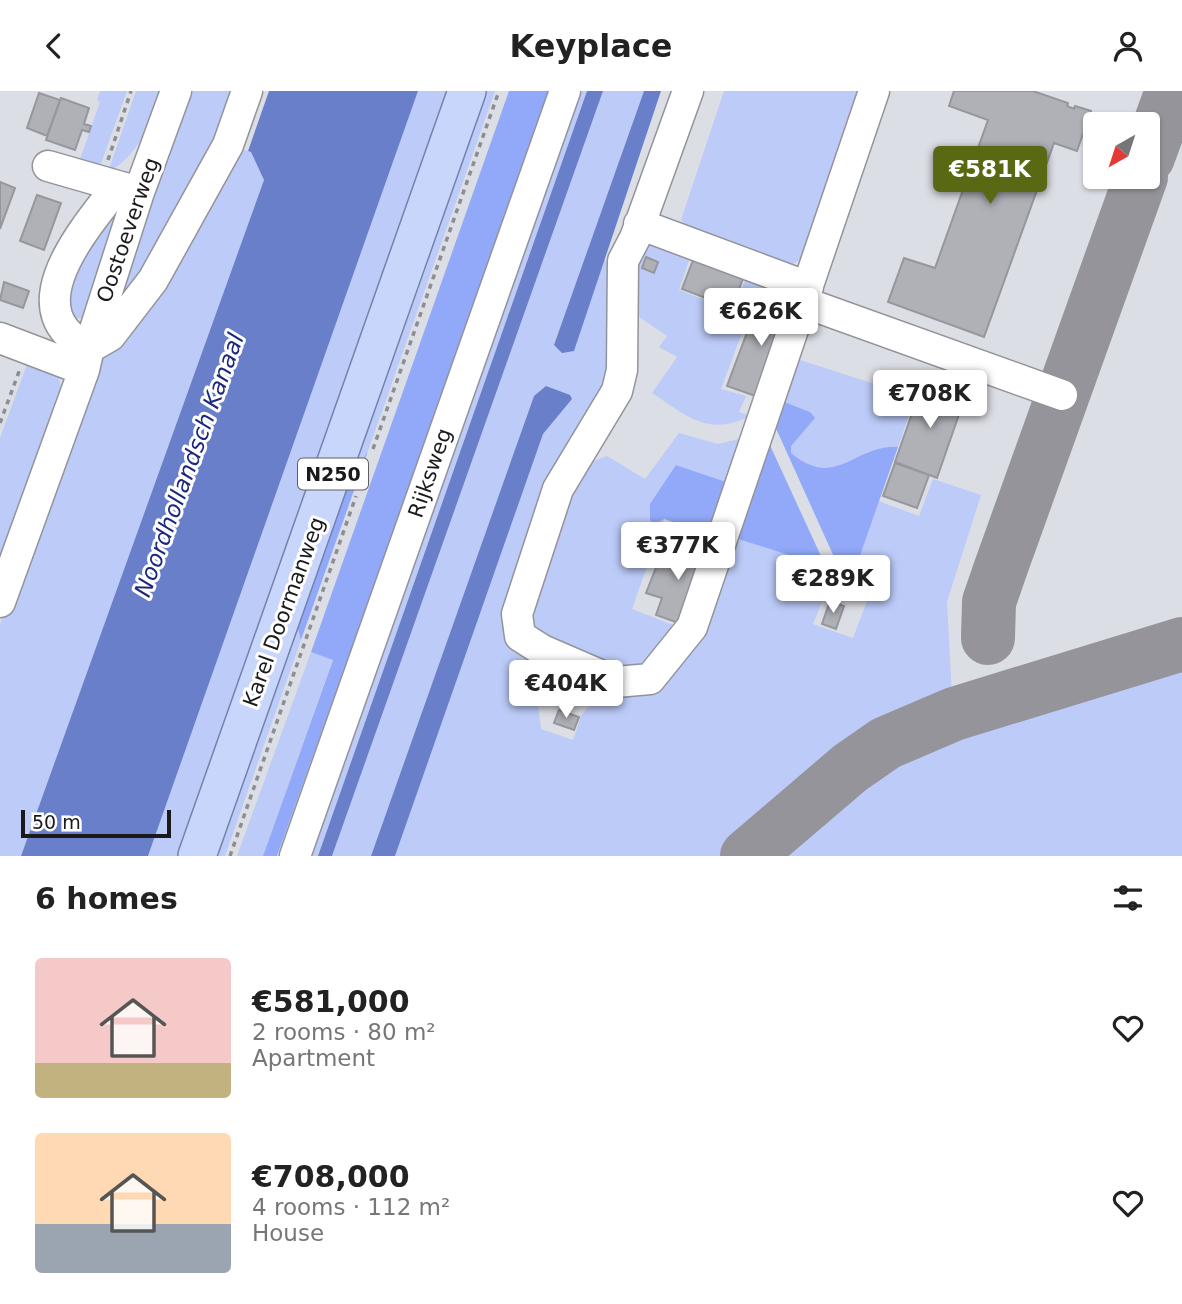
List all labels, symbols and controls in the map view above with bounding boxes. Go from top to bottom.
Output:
icon: back [35,27,73,65]
text: Keyplace [510,27,672,65]
icon: person [1109,27,1147,65]
north arrow [1083,112,1160,189]
map controls [1083,112,1160,189]
pin: €581K [941,146,1039,206]
street label: Oostoeverweg [92,154,164,306]
text: €581K [949,156,1031,182]
pin: €626K [712,289,810,348]
text: €626K [720,298,802,324]
water label: Noordhollandsch Kanaal [129,329,249,600]
pin: €708K [881,371,979,430]
text: €708K [889,380,971,406]
street label: Rijksweg [404,425,456,521]
road number: N250 [298,459,368,489]
street label: Karel Doormanweg [239,514,329,710]
pin: €377K [629,523,727,582]
text: €377K [637,532,719,558]
pin: €289K [784,555,882,615]
text: €289K [792,565,874,591]
pin: €404K [517,661,615,720]
text: €404K [525,670,607,696]
scale bar [21,807,172,839]
text: 50 m [32,811,81,833]
icon: filters [1109,879,1147,917]
text: 6 homes [35,881,178,916]
text: €581,000 [252,984,410,1019]
icon: home [91,986,175,1070]
icon: heart [1109,1009,1147,1047]
text: 2 rooms · 80 m² [252,1019,436,1045]
text: Apartment [252,1045,375,1071]
text: €708,000 [252,1159,410,1194]
icon: home [91,1161,175,1245]
icon: heart [1109,1184,1147,1222]
text: 4 rooms · 112 m² [252,1194,450,1220]
text: House [252,1220,324,1246]

